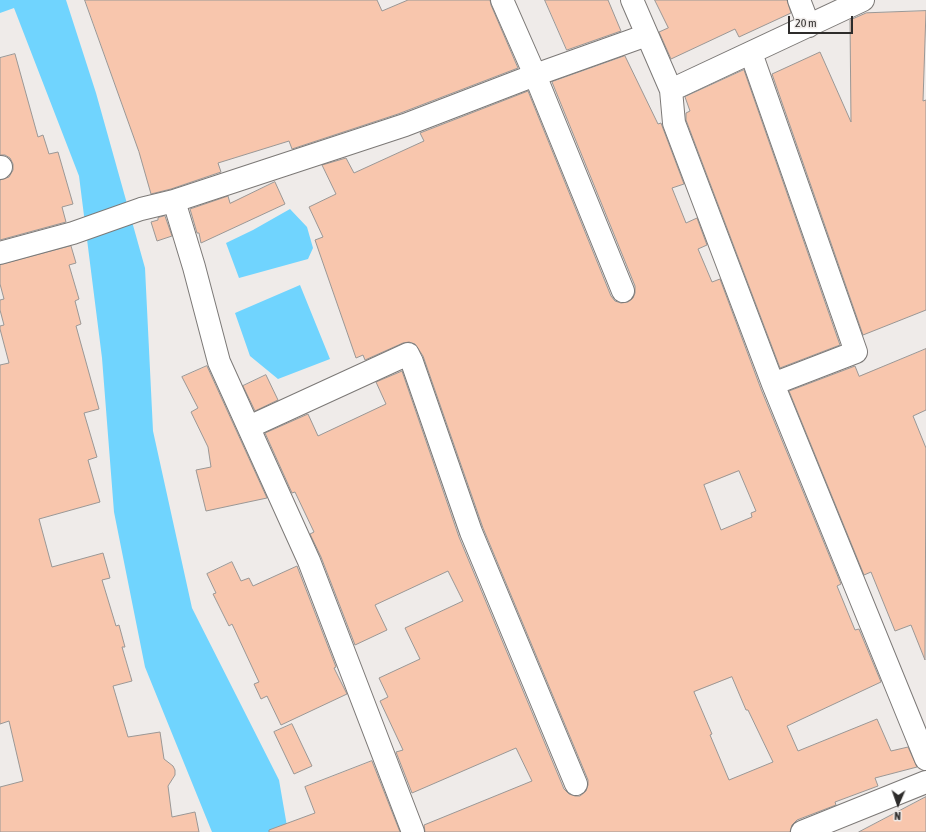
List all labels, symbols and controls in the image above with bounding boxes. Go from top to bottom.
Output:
scale bar [790,8,855,34]
text: 20 m [795,16,817,30]
north arrow [878,784,918,824]
text: N [894,810,901,822]

